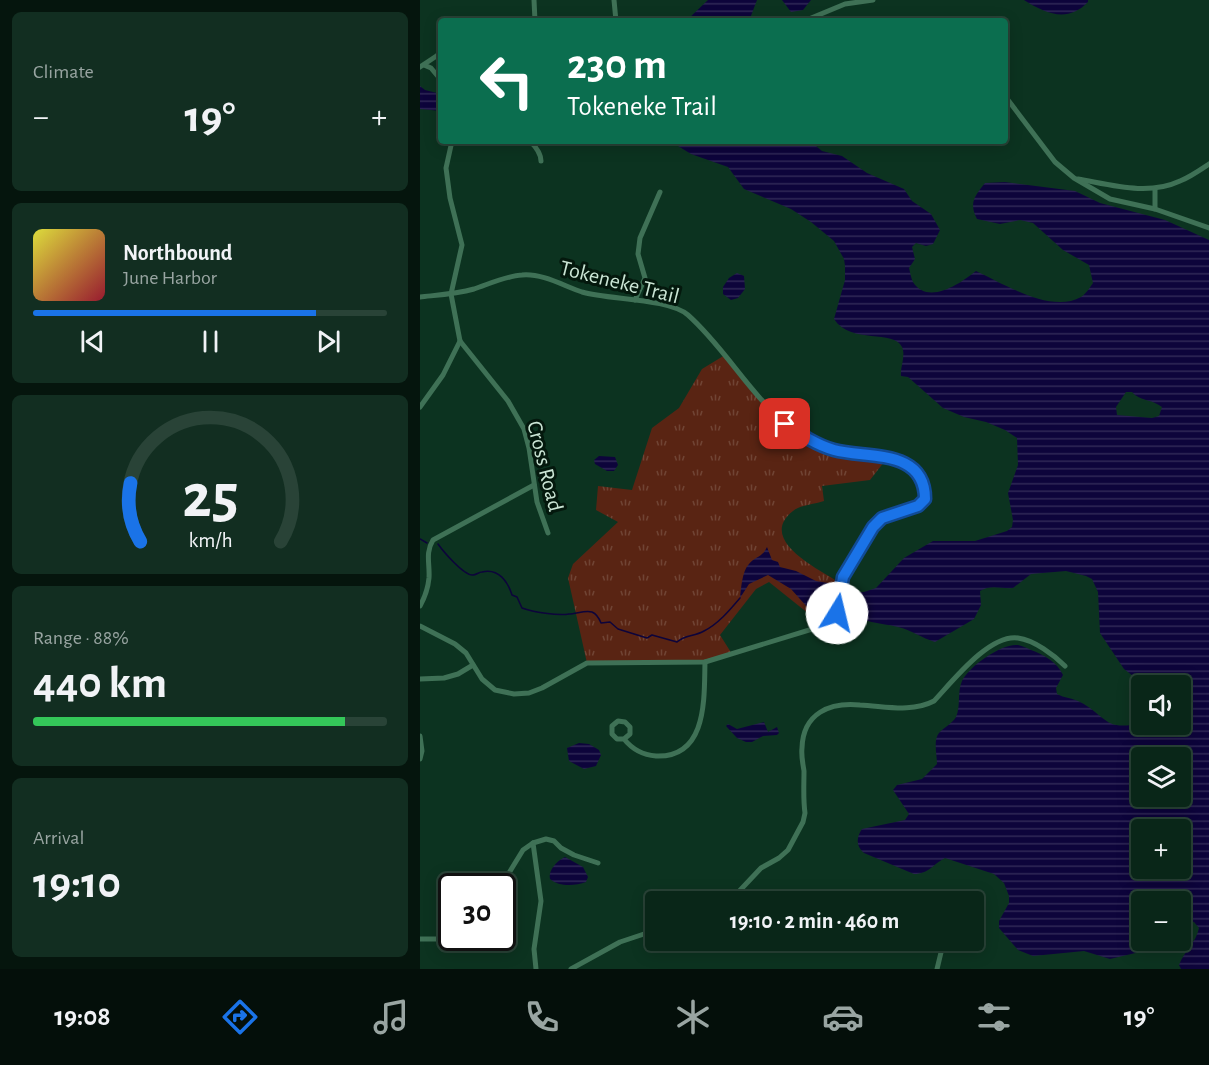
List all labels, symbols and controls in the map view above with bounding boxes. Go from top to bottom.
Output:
icon: left [468,42,546,120]
text: 230 m [567,44,667,86]
text: Climate [33,62,94,82]
text: Tokeneke Trail [567,93,717,120]
text: 19° [184,95,236,140]
text: − [33,101,49,134]
text: + [371,101,387,134]
text: Northbound [123,242,232,264]
street label: Tokeneke Trail [558,257,682,307]
text: June Harbor [123,268,217,288]
icon: previous [76,325,109,358]
icon: pause [194,325,227,358]
icon: next [312,325,345,358]
pin [759,398,810,449]
icon: arrive [768,407,801,440]
street label: Cross Road [523,419,567,514]
text: 25 [182,466,238,528]
text: km/h [188,530,232,551]
position arrow [805,581,869,645]
text: Range · 88% [33,628,129,648]
text: 440 km [33,661,167,706]
map controls [1131,675,1191,951]
button: sound [1131,675,1191,735]
button: layers [1131,747,1191,807]
button: + [1131,819,1191,879]
text: Arrival [33,828,84,848]
text: 19:10 [33,861,121,906]
speed limit sign: 30 [438,873,516,951]
button: − [1131,891,1191,951]
text: 19:10 · 2 min · 460 m [730,910,899,932]
icon: directions [219,996,261,1038]
icon: music [370,996,412,1038]
icon: phone [521,996,563,1038]
icon: climate [672,996,714,1038]
icon: car [822,996,864,1038]
icon: filters [973,996,1015,1038]
text: 19:08 [54,1003,111,1030]
text: 19° [1124,1003,1155,1030]

